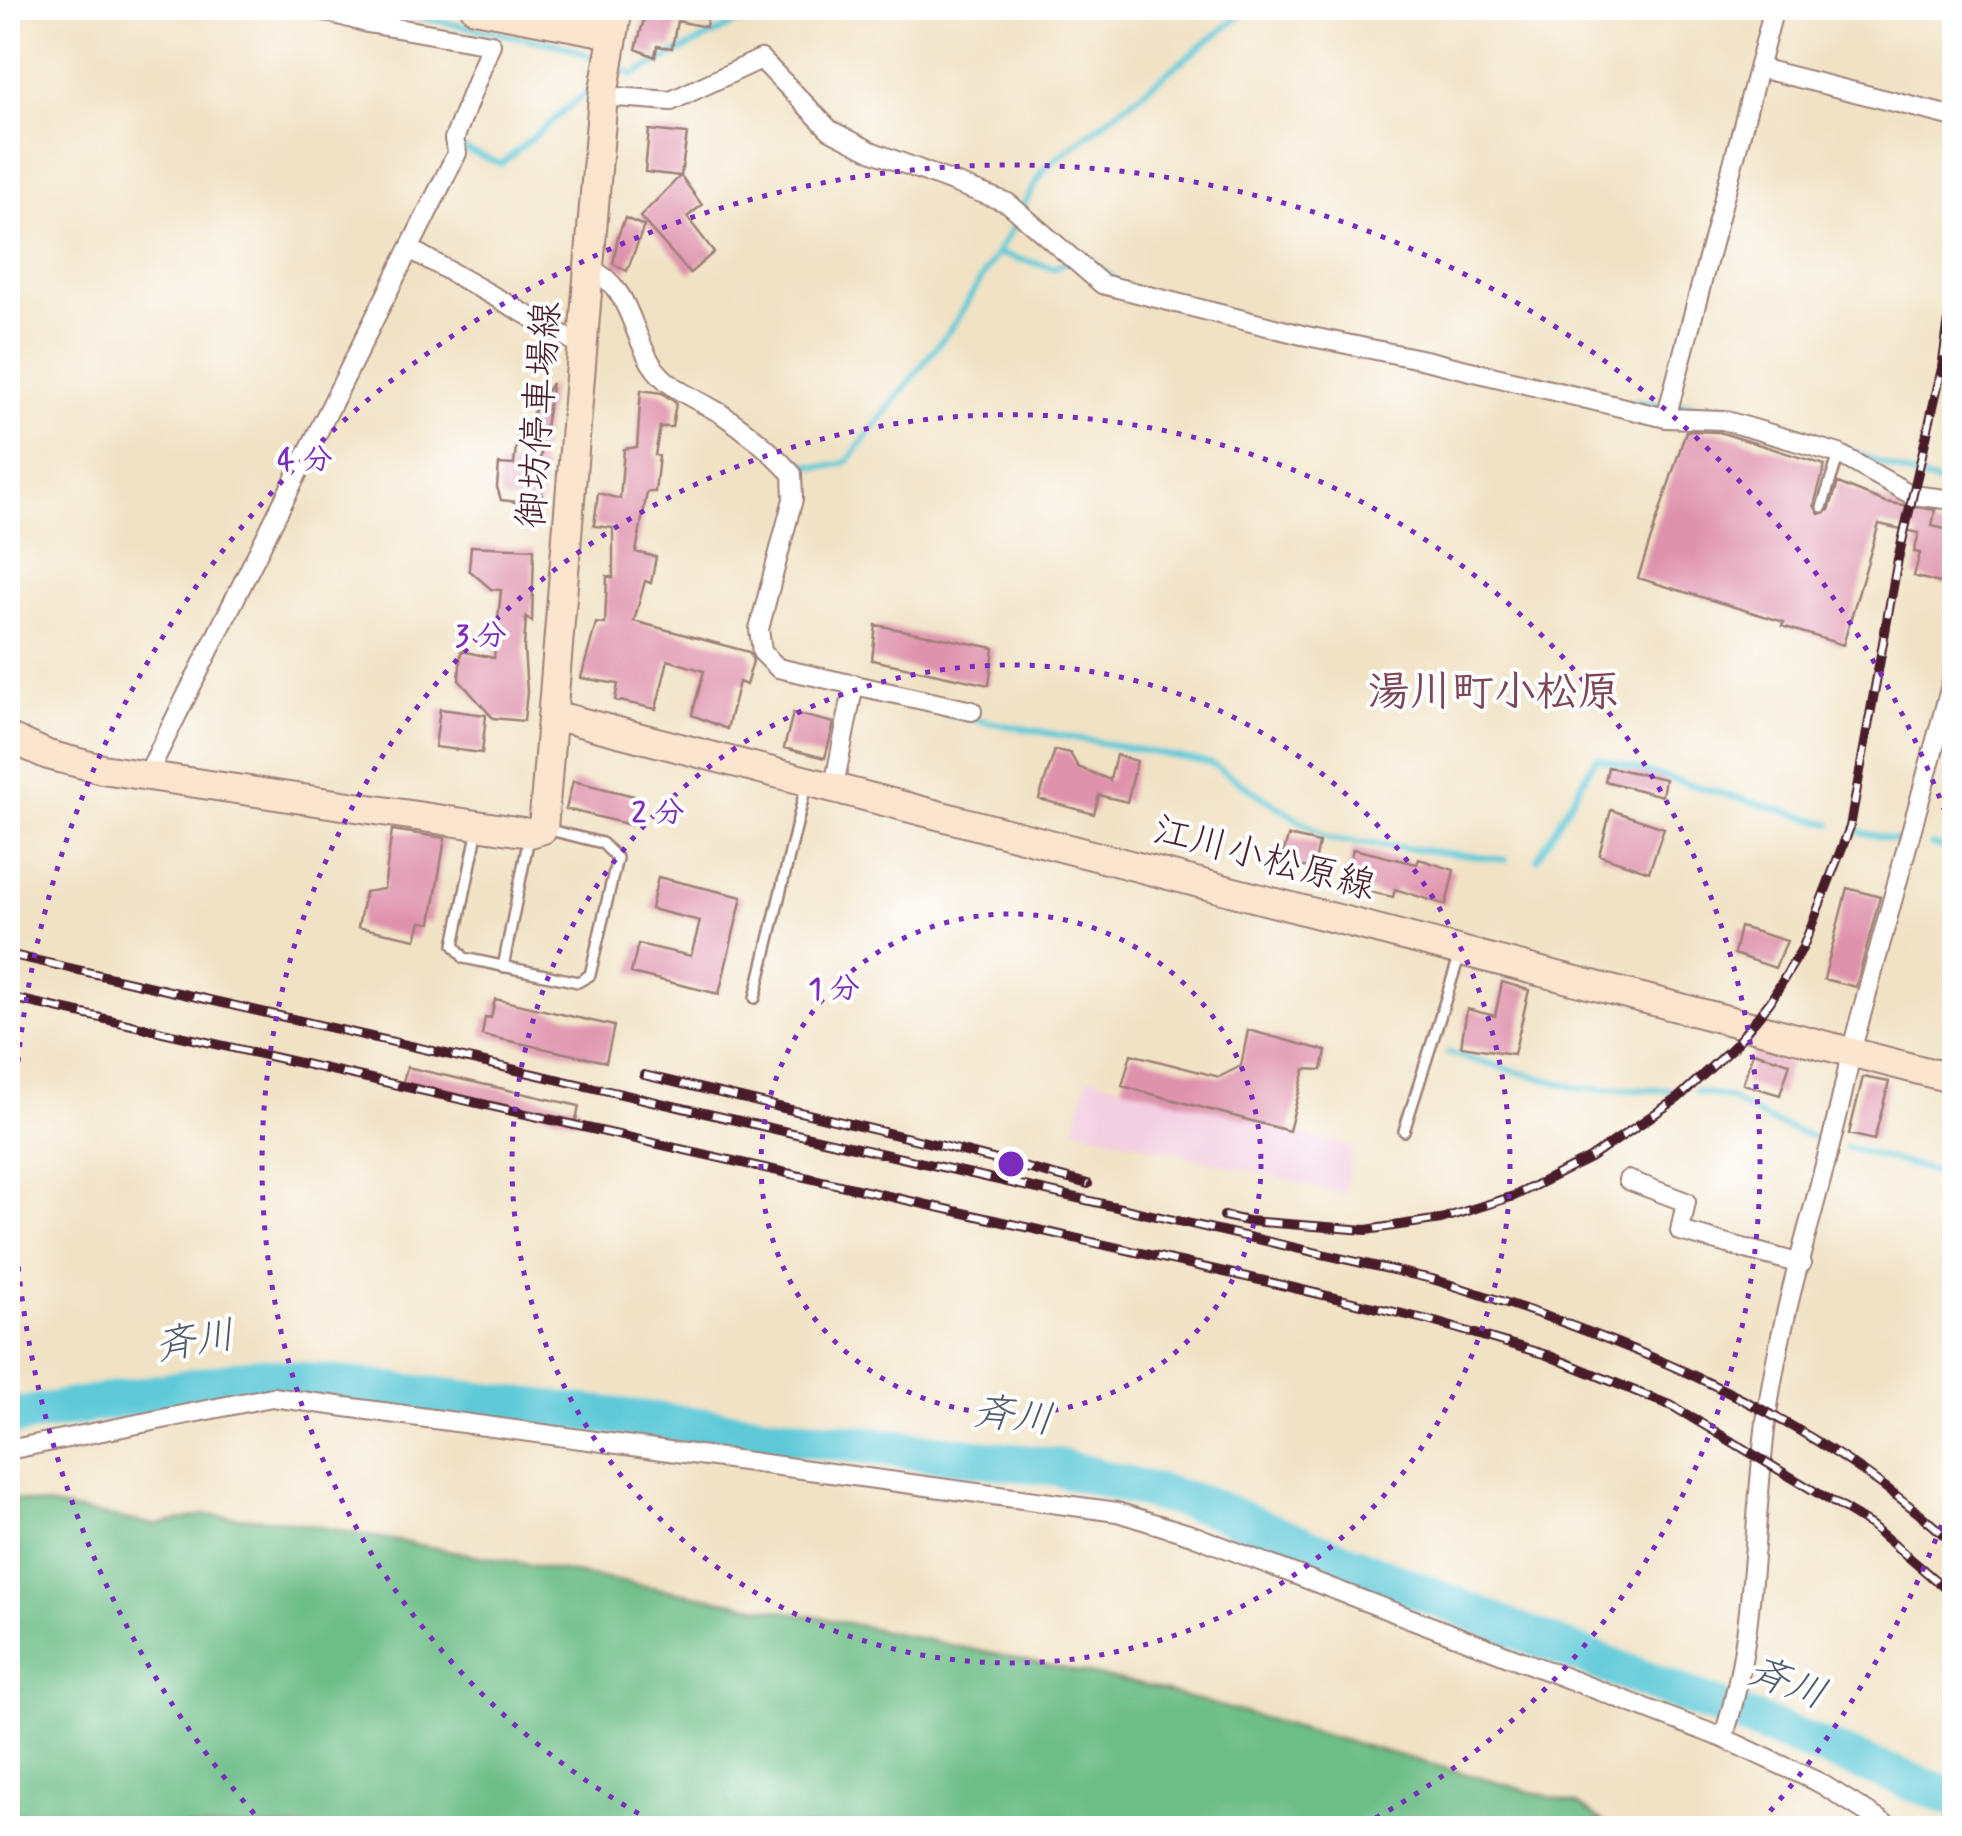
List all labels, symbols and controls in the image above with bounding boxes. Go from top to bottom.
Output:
street label: 御坊停車場線 [508,300,572,530]
text: 4 分 [277,441,333,480]
text: 3 分 [455,617,507,656]
district label: 湯川町小松原 [1368,666,1620,721]
text: 2 分 [632,794,684,833]
street label: 江川小松原線 [1148,806,1380,912]
text: 1 分 [808,970,860,1009]
centre of rings [993,1146,1029,1182]
water label: 斉川 [151,1310,239,1374]
water label: 斉川 [970,1386,1056,1448]
water label: 斉川 [1740,1645,1834,1723]

